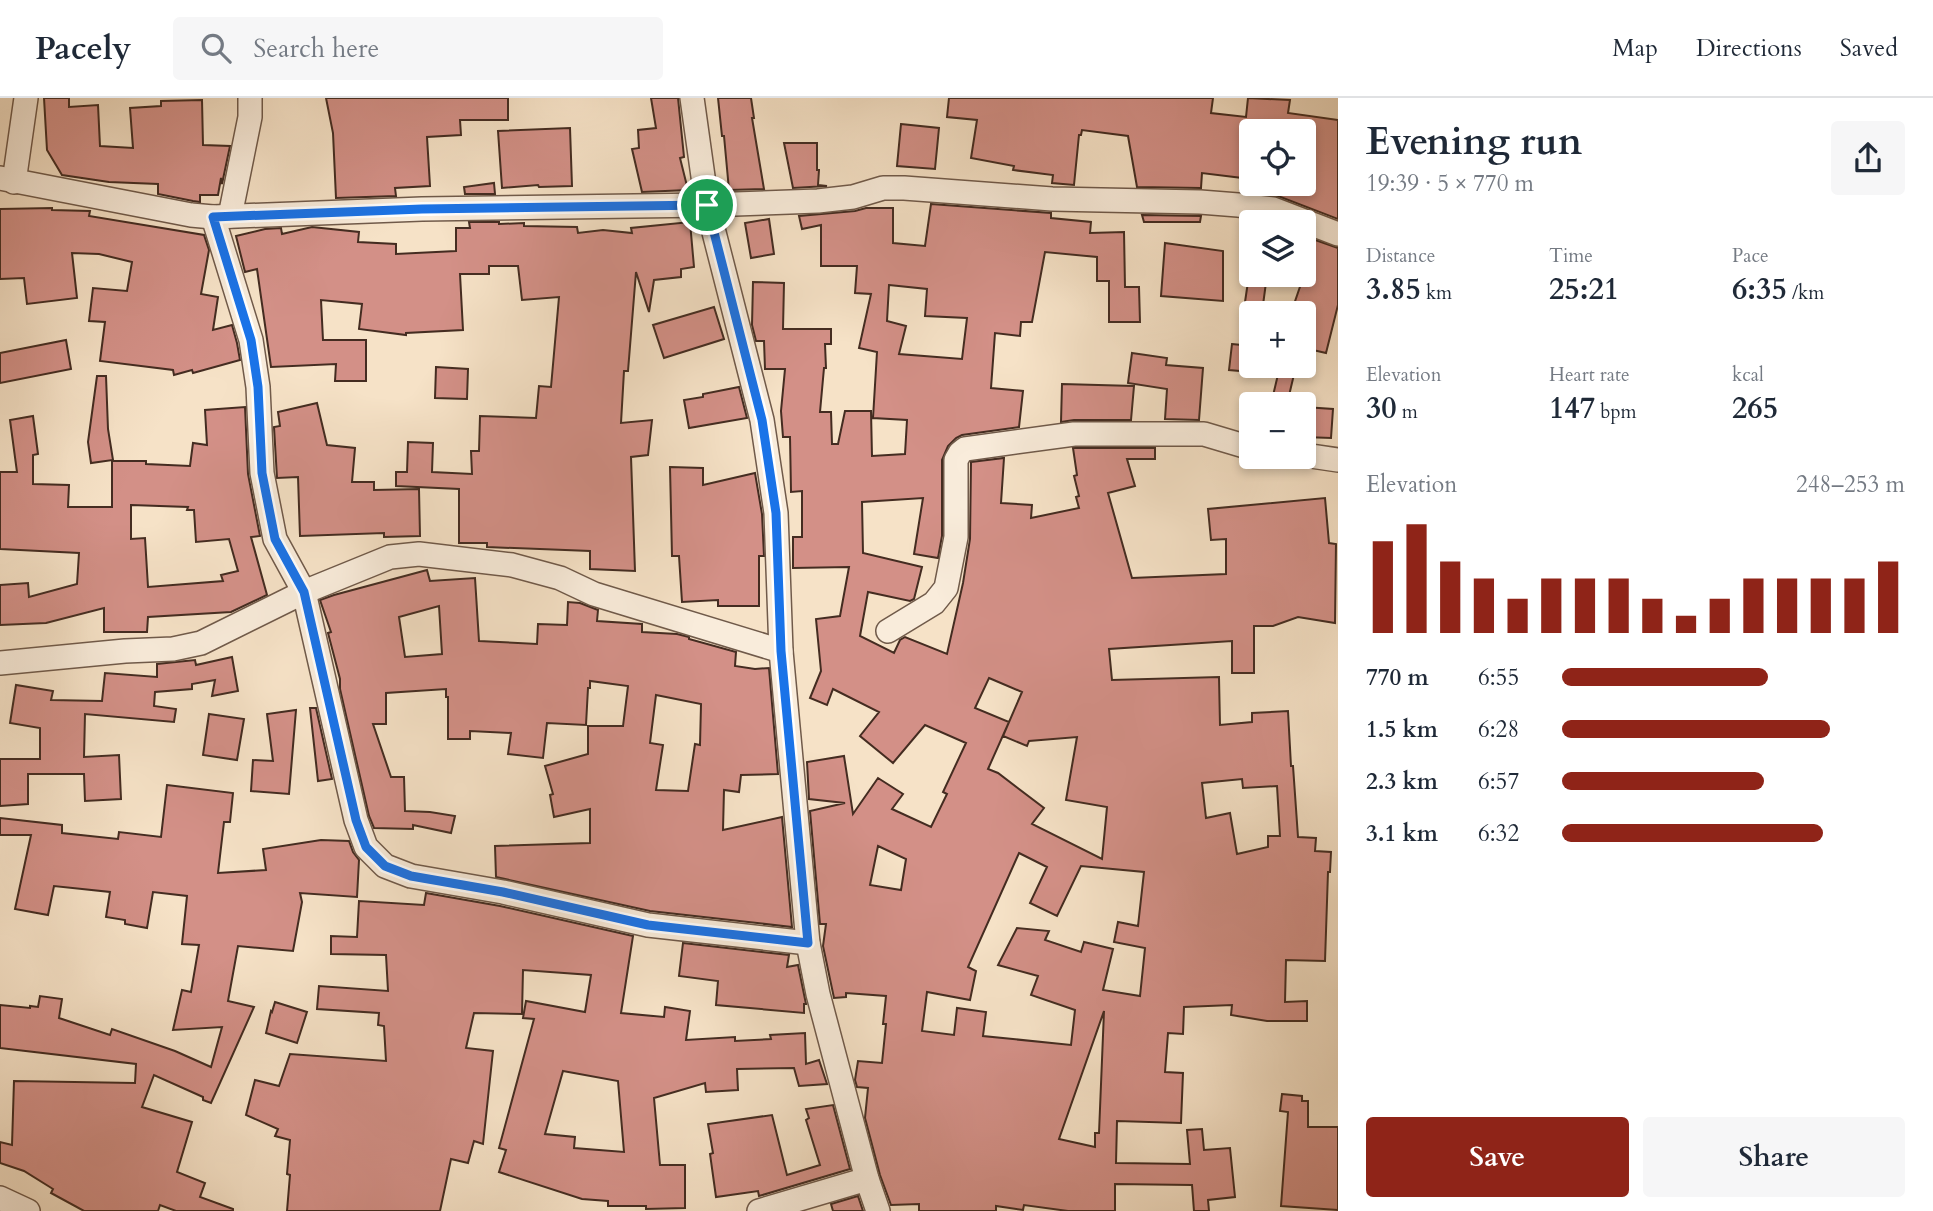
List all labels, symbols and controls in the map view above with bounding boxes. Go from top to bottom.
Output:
search box [173,17,663,80]
text: Pacely [35,26,131,71]
icon: search [197,29,235,67]
text: Search here [253,31,379,66]
text: Map [1612,32,1658,65]
text: Directions [1696,32,1802,65]
text: Saved [1840,32,1898,65]
text: Evening run [1366,116,1582,168]
map controls [1239,119,1316,469]
button: locate [1239,119,1316,196]
button: share [1831,121,1905,195]
text: 19:39 · 5 × 770 m [1366,168,1534,199]
pin [677,175,737,235]
icon: arrive [688,186,726,224]
button: layers [1239,210,1316,287]
text: Distance [1366,243,1435,269]
text: Time [1549,243,1593,269]
text: Pace [1732,243,1769,269]
text: 3.85 [1366,269,1421,310]
text: 25:21 [1549,269,1619,310]
text: 6:35 [1732,269,1787,310]
text: km [1421,280,1452,306]
text: /km [1787,280,1824,306]
button: + [1239,301,1316,378]
text: Elevation [1366,362,1441,388]
text: Heart rate [1549,362,1630,388]
text: kcal [1732,362,1764,388]
text: 30 [1366,388,1397,429]
text: 147 [1549,388,1595,429]
text: 265 [1732,388,1778,429]
button: − [1239,392,1316,469]
text: m [1397,399,1418,425]
text: bpm [1595,399,1637,425]
text: Elevation [1366,469,1457,500]
text: 248–253 m [1796,469,1905,500]
text: 770 m [1366,662,1429,693]
text: 6:55 [1478,662,1519,693]
text: 1.5 km [1366,714,1438,745]
text: 6:28 [1478,714,1519,745]
text: 2.3 km [1366,766,1438,797]
text: 6:57 [1478,766,1519,797]
text: 3.1 km [1366,818,1438,849]
text: 6:32 [1478,818,1519,849]
button: Save [1366,1117,1629,1197]
button: Share [1643,1117,1905,1197]

